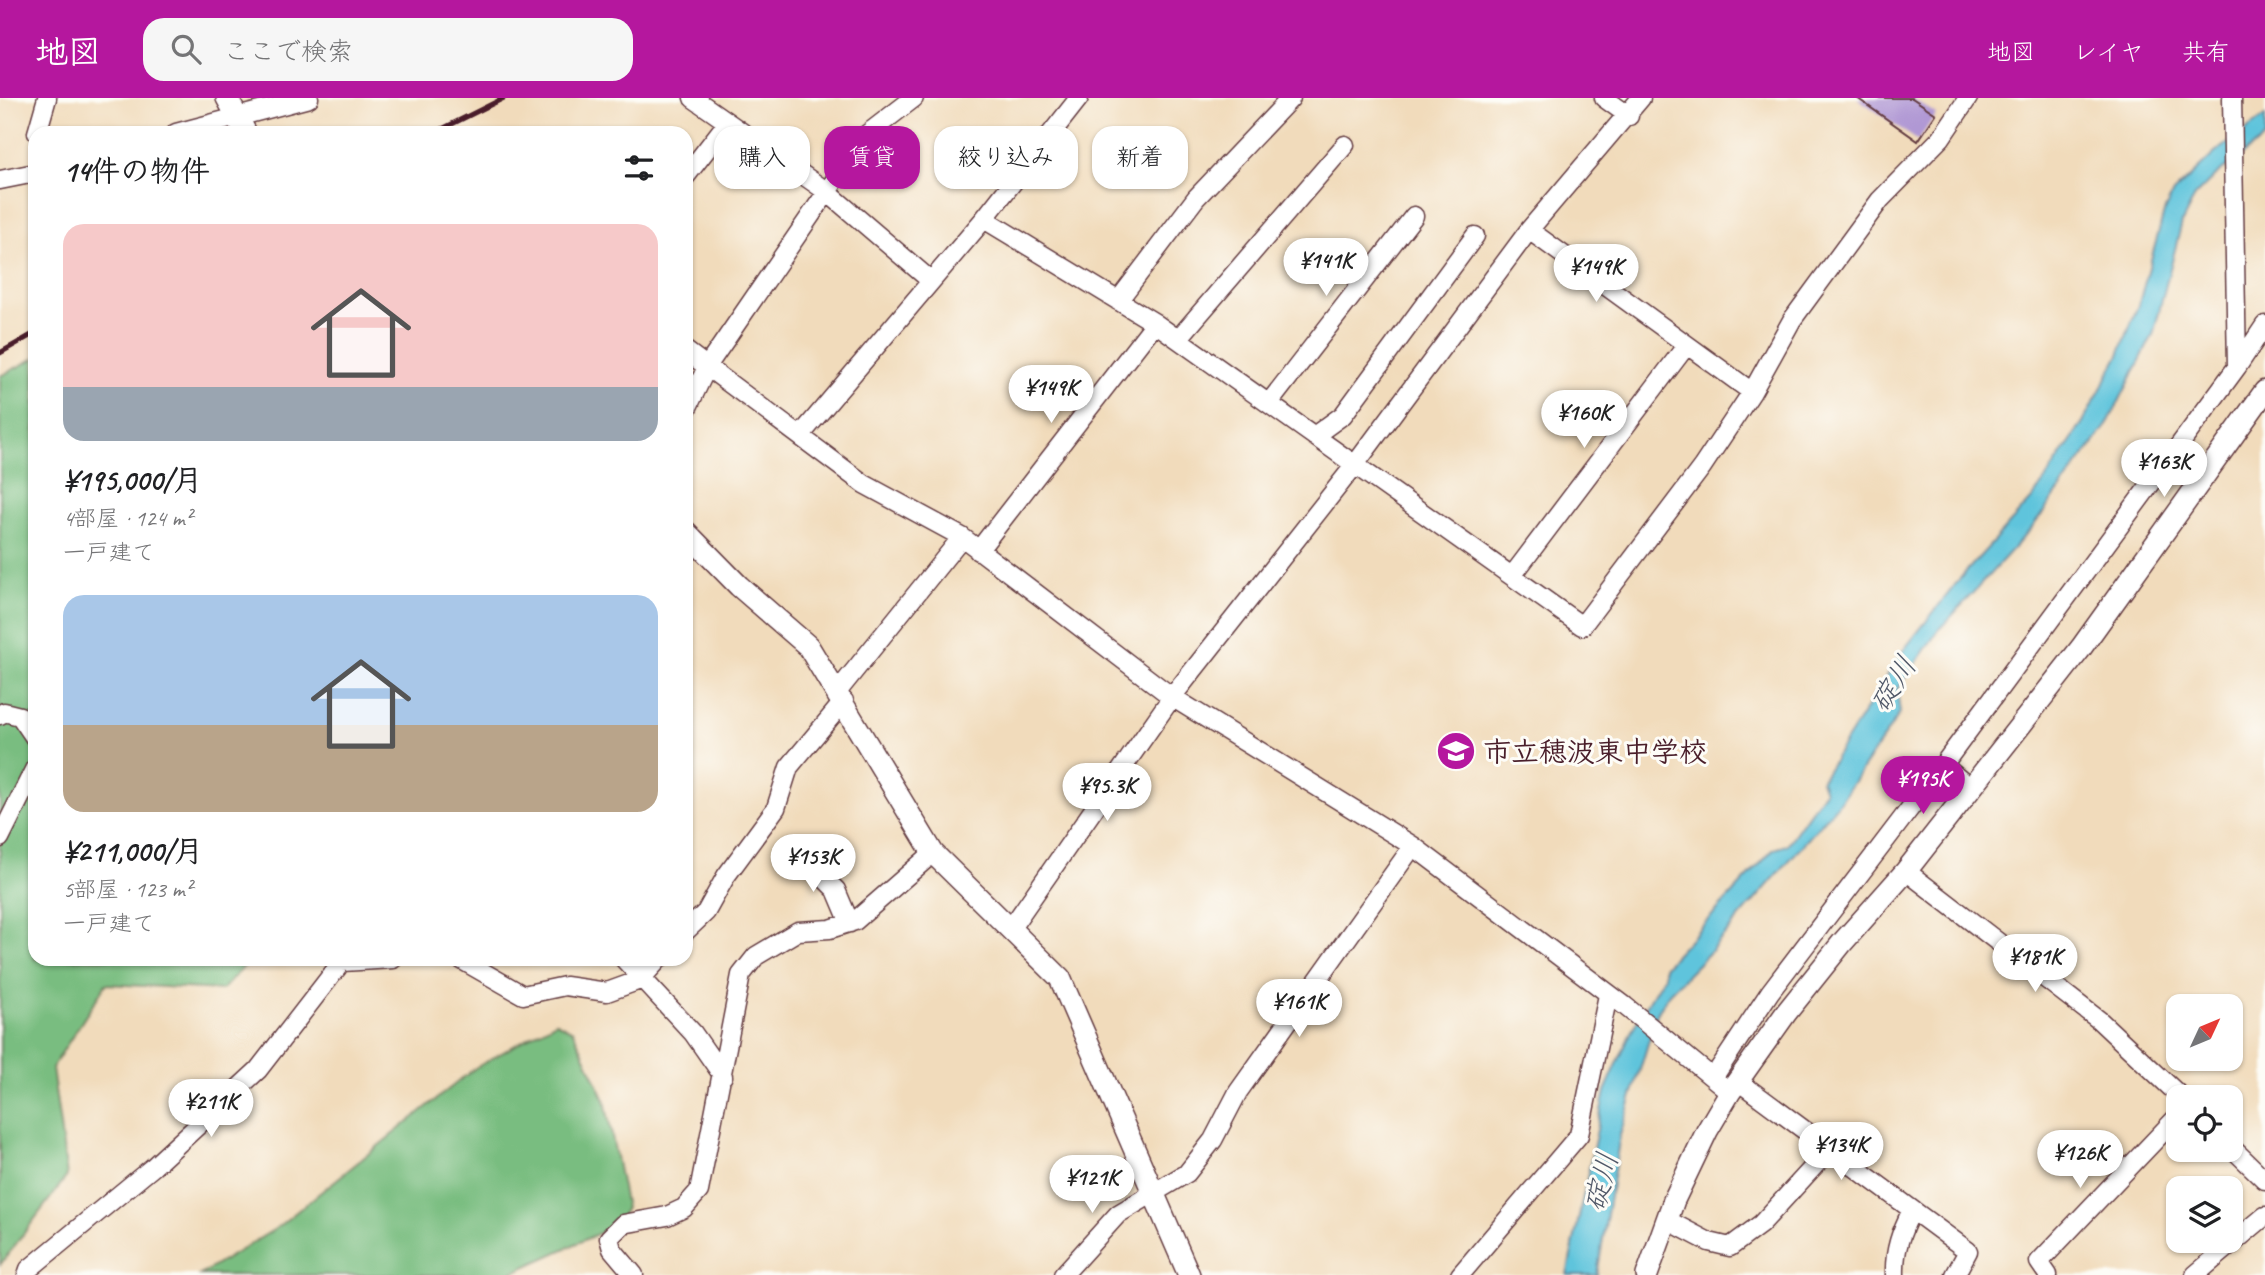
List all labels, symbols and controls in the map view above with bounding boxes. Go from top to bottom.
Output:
search box [143,18,633,81]
icon: search [167,30,205,68]
text: 地図 [35,31,101,73]
text: ここで検索 [223,35,353,68]
text: 地図 [1987,37,2035,67]
text: レイヤ [2073,37,2144,67]
text: 共有 [2182,37,2230,67]
chip: 購入 [714,126,810,189]
chip: 賃貸 [824,126,920,189]
chip: 絞り込み [934,126,1078,189]
chip: 新着 [1092,126,1188,189]
icon: filters [620,149,658,187]
text: 14件の物件 [63,152,210,190]
pin: ¥141K [1277,238,1375,298]
pin: ¥149K [1547,244,1645,304]
text: ¥141K [1299,246,1353,275]
text: ¥149K [1570,252,1622,281]
icon: home [298,270,424,396]
pin: ¥149K [1002,366,1100,425]
text: ¥149K [1025,373,1077,402]
pin: ¥160K [1535,390,1633,450]
text: ¥160K [1557,398,1611,427]
pin: ¥163K [2115,440,2213,499]
text: ¥163K [2137,447,2191,476]
text: ¥195,000/月 [63,461,203,499]
text: 4部屋 · 124 m² [63,504,192,533]
text: 一戸建て [63,538,155,567]
icon: home [298,641,424,767]
water label: 碇川 [1861,648,1925,720]
school or university icon: 市立穂波東中学校 [1435,730,1477,772]
place label: 市立穂波東中学校 [1483,734,1707,769]
pin: ¥195K [1874,756,1972,816]
pin: ¥95.3K [1050,764,1164,823]
text: ¥195K [1897,764,1949,793]
text: ¥95.3K [1079,771,1136,800]
text: ¥211,000/月 [63,832,203,870]
pin: ¥153K [764,834,862,894]
text: ¥153K [787,842,839,871]
text: 5部屋 · 123 m² [63,875,192,904]
text: 一戸建て [63,909,155,938]
pin: ¥181K [1986,934,2084,994]
text: ¥181K [2008,942,2062,971]
pin: ¥161K [1250,979,1348,1039]
text: ¥161K [1272,987,1326,1016]
north arrow [2166,994,2244,1071]
map controls [2166,994,2243,1253]
pin: ¥211K [162,1080,260,1139]
button: locate [2166,1085,2243,1162]
text: ¥211K [184,1087,238,1116]
pin: ¥134K [1792,1122,1890,1182]
text: ¥134K [1814,1130,1868,1159]
pin: ¥126K [2031,1130,2129,1190]
text: ¥126K [2053,1138,2107,1167]
water label: 碇川 [1575,1148,1627,1216]
pin: ¥121K [1043,1156,1141,1215]
text: ¥121K [1065,1163,1119,1192]
button: layers [2166,1176,2243,1253]

